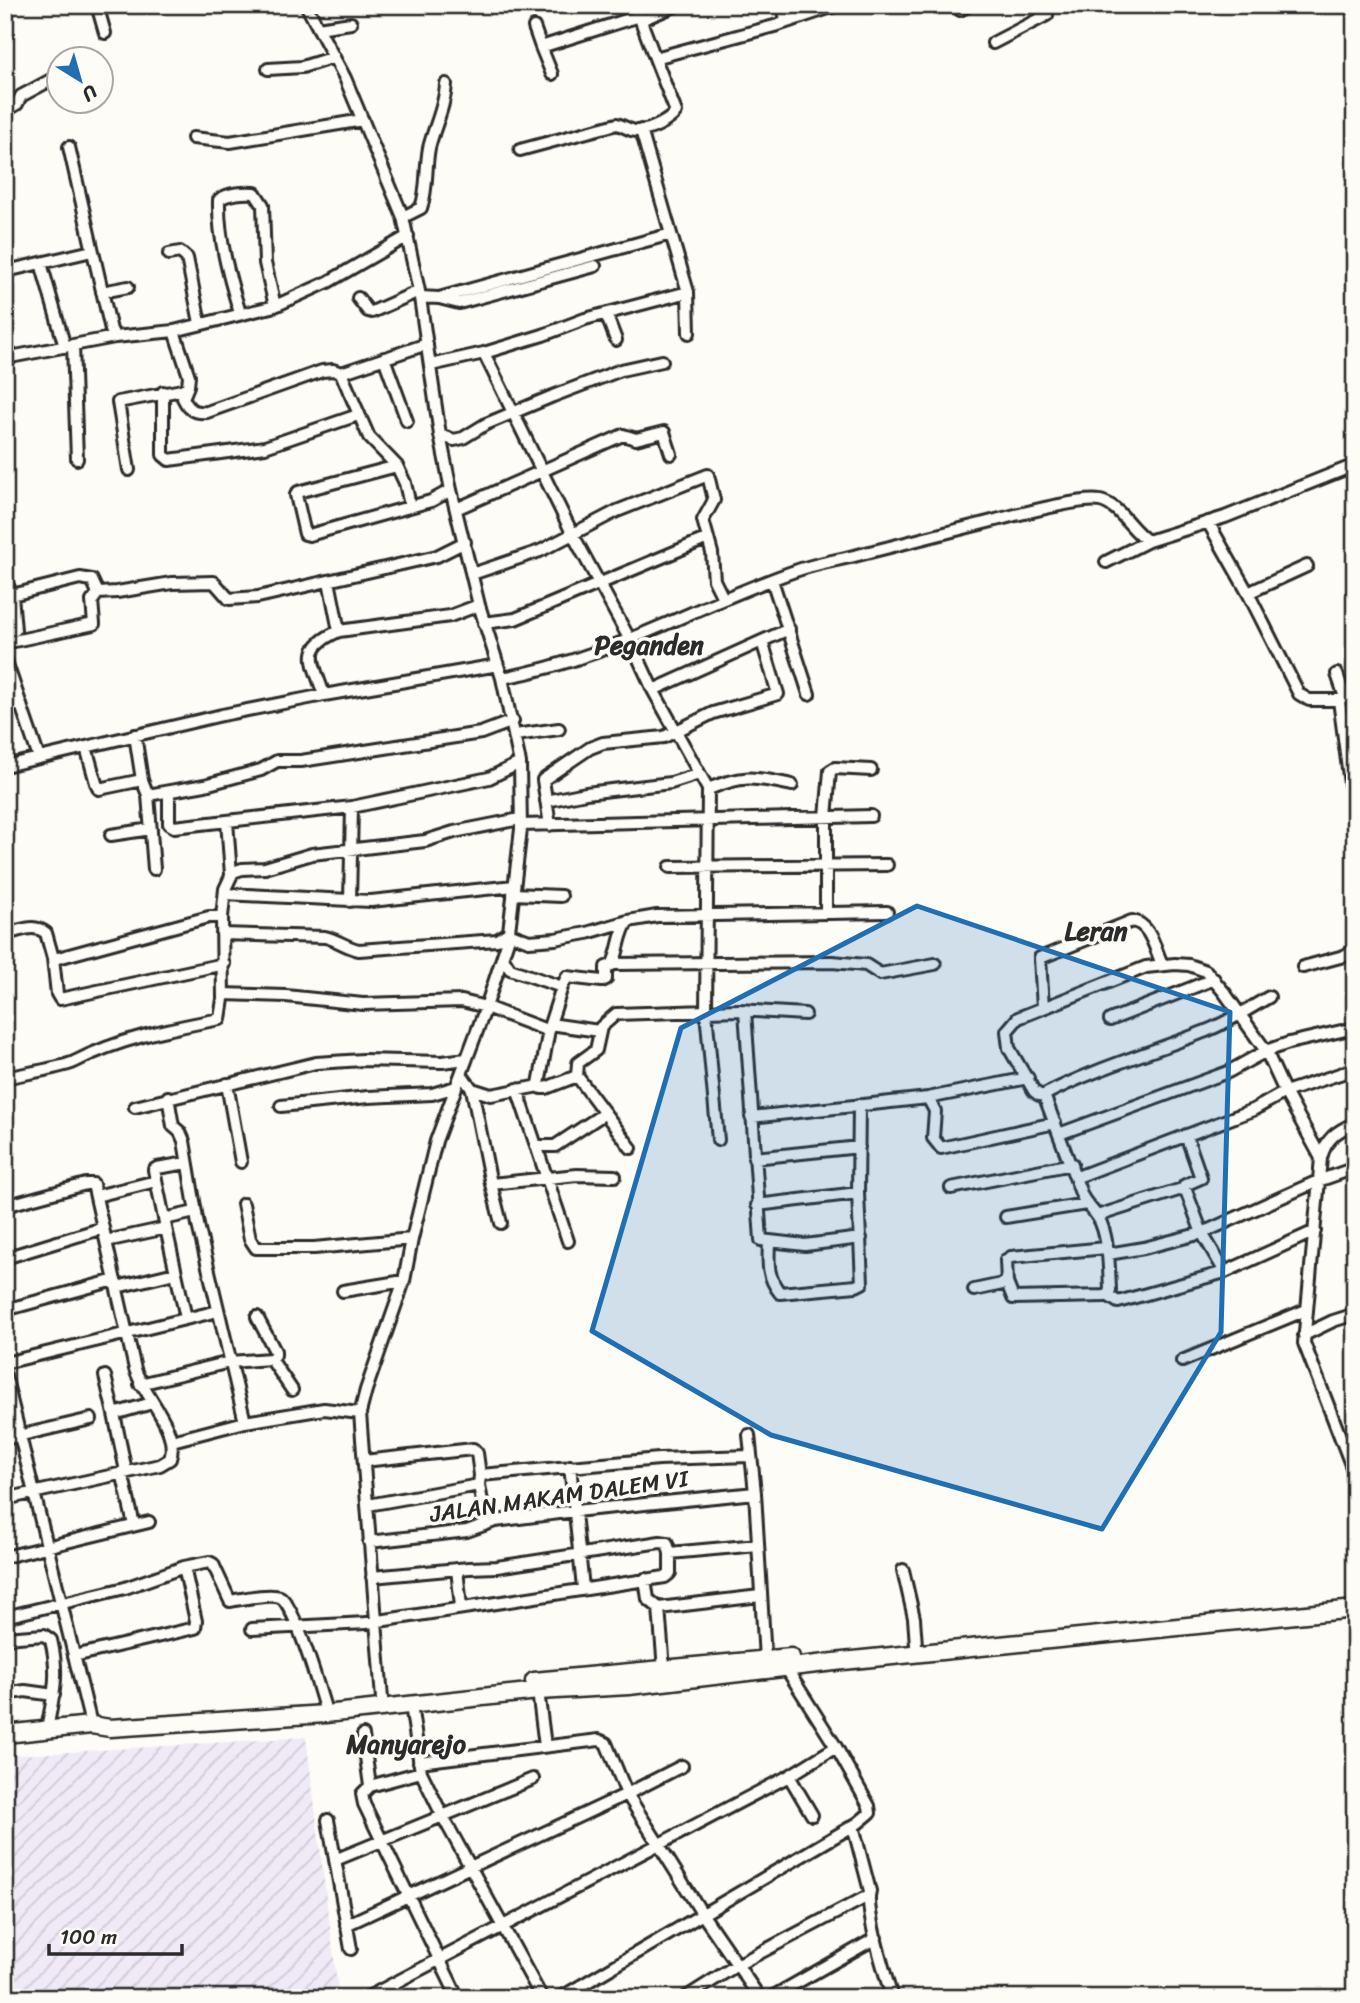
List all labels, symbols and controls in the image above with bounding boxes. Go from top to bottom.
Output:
north arrow [46,46,116,116]
text: U [74,76,105,111]
district label: Peganden [594,622,704,668]
district label: Leran [1064,908,1128,954]
street label: JALAN MAKAM DALEM VI [426,1458,693,1535]
district label: Manyarejo [345,1721,467,1767]
scale bar [49,1912,182,1956]
text: 100 m [60,1918,117,1956]

